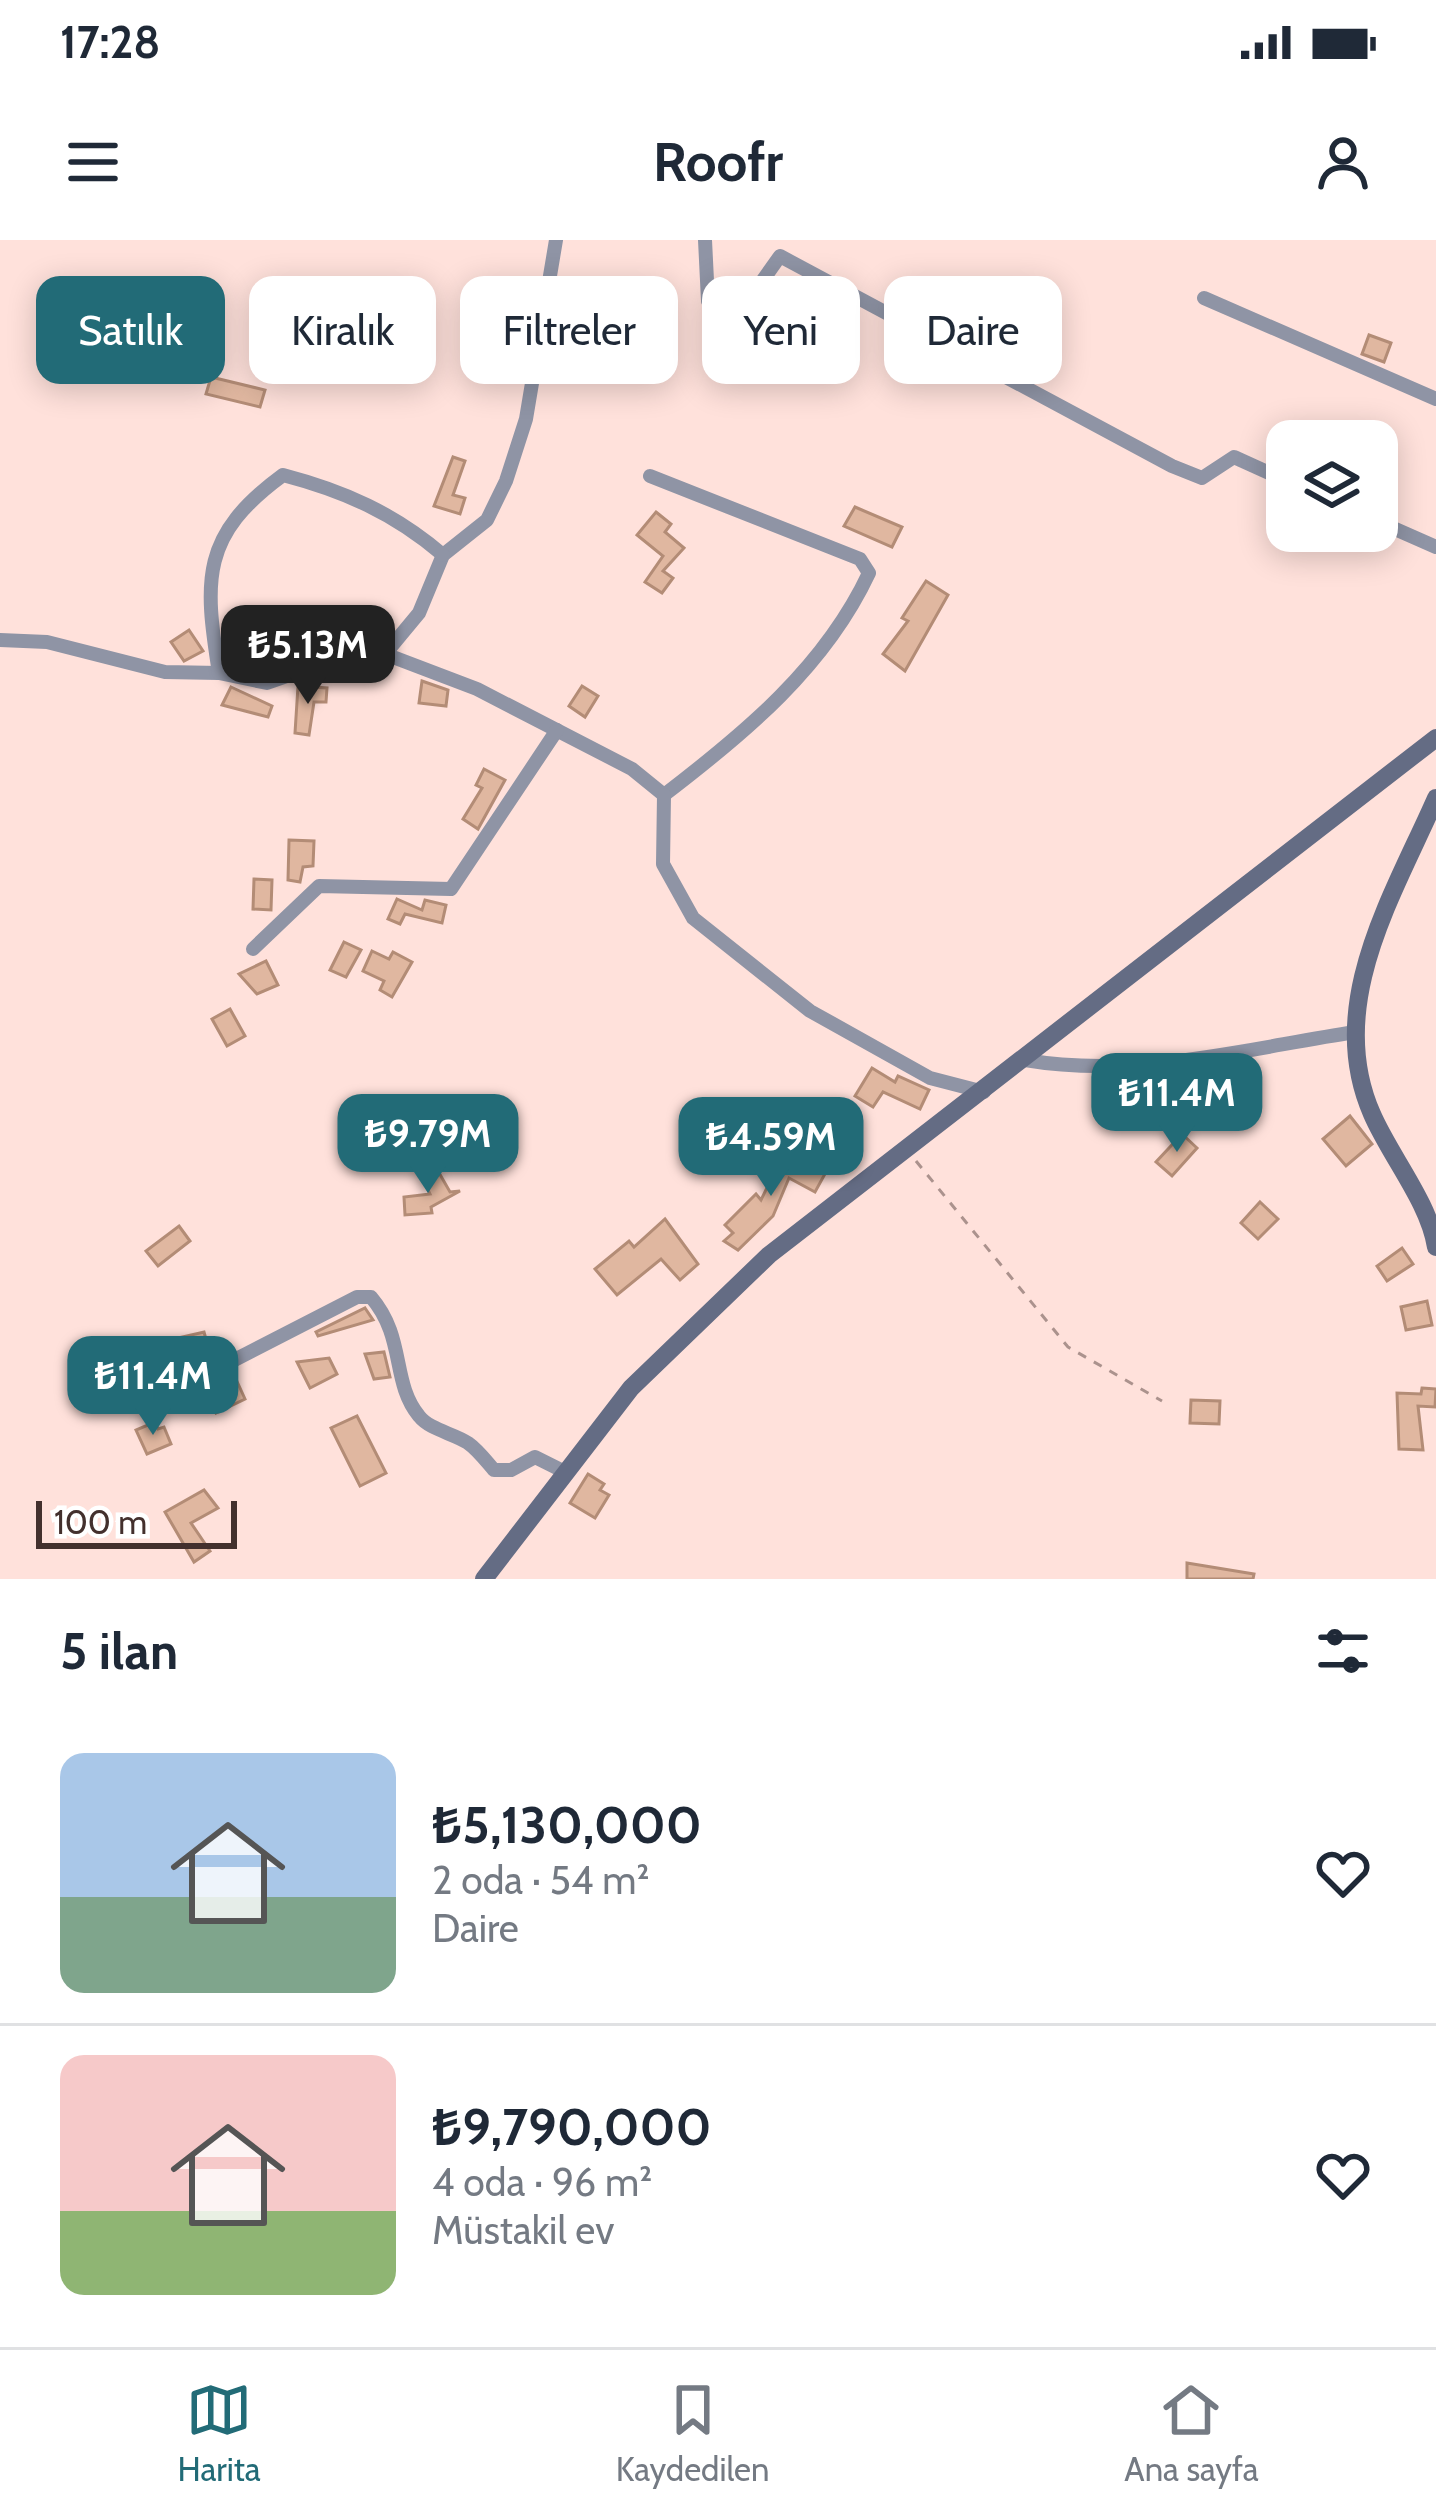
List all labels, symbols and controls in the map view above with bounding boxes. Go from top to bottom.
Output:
text: 17:28 [60,15,161,69]
icon: menu [60,129,126,195]
text: Roofr [653,129,783,195]
icon: person [1310,129,1376,195]
chip: Satılık [36,276,225,384]
chip: Kiralık [249,276,436,384]
chip: Filtreler [460,276,678,384]
chip: Yeni [702,276,860,384]
chip: Daire [884,276,1062,384]
map controls [1266,420,1398,552]
button: layers [1266,420,1398,552]
pin: ₺5.13M [210,605,406,707]
text: ₺5.13M [248,620,368,668]
pin: ₺11.4M [1079,1053,1275,1155]
text: ₺11.4M [1118,1068,1236,1116]
pin: ₺9.79M [330,1094,526,1196]
pin: ₺4.59M [673,1097,869,1199]
text: ₺9.79M [364,1109,492,1157]
text: ₺4.59M [705,1112,837,1160]
pin: ₺11.4M [55,1336,251,1438]
text: ₺11.4M [94,1351,212,1399]
scale bar [36,1495,237,1548]
text: 100 m [54,1502,147,1542]
icon: filters [1310,1618,1376,1684]
text: 5 ilan [60,1620,178,1682]
text: ₺5,130,000 [432,1794,702,1856]
icon: home [156,1801,300,1945]
icon: heart [1310,1840,1376,1906]
text: 2 oda · 54 m² [432,1856,649,1904]
text: Daire [432,1904,519,1952]
text: ₺9,790,000 [432,2096,711,2158]
icon: home [156,2103,300,2247]
icon: heart [1310,2142,1376,2208]
text: 4 oda · 96 m² [432,2158,652,2206]
text: Müstakil ev [432,2206,614,2254]
tab: Harita [177,2377,261,2489]
tab: Kaydedilen [616,2377,769,2489]
tab: Ana sayfa [1124,2377,1259,2489]

